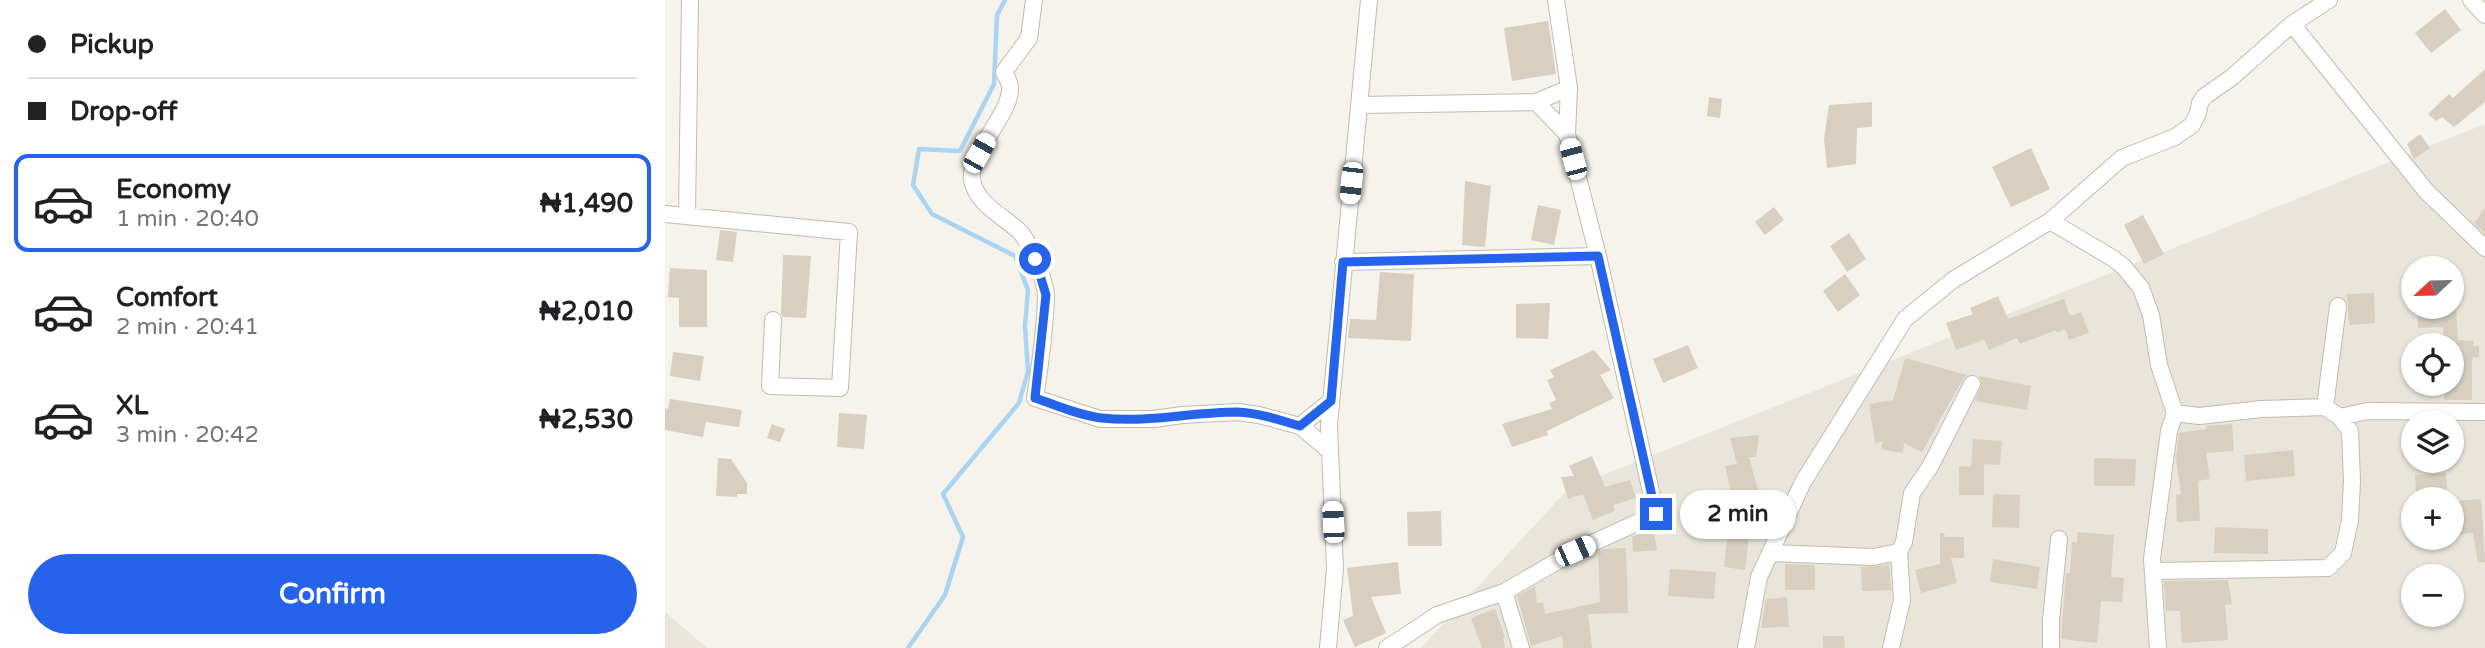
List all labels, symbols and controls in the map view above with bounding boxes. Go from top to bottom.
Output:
text: Pickup [70,29,154,60]
text: Drop-off [70,96,177,127]
car [960,130,999,176]
car [1558,136,1589,182]
car [1339,161,1364,205]
icon: car [32,172,95,235]
text: Economy [116,174,231,205]
text: ₦1,490 [540,188,633,219]
text: 1 min · 20:40 [116,205,259,233]
route start [1019,243,1051,275]
north arrow [2401,256,2464,318]
map controls [2401,256,2464,627]
icon: car [32,280,95,343]
text: Comfort [116,282,218,313]
text: ₦2,010 [539,296,633,327]
text: 2 min · 20:41 [116,313,259,341]
button: locate [2401,333,2464,396]
icon: car [32,388,95,451]
text: XL [116,390,148,421]
text: ₦2,530 [539,404,633,435]
button: layers [2401,410,2464,473]
text: 3 min · 20:42 [116,421,259,449]
button: + [2401,487,2464,550]
callout: 2 min [1681,490,1796,538]
route end [1640,498,1672,530]
car [1322,500,1345,544]
text: 2 min [1707,500,1769,528]
car [1552,533,1599,569]
button: Confirm [28,554,637,634]
button: − [2401,564,2464,627]

